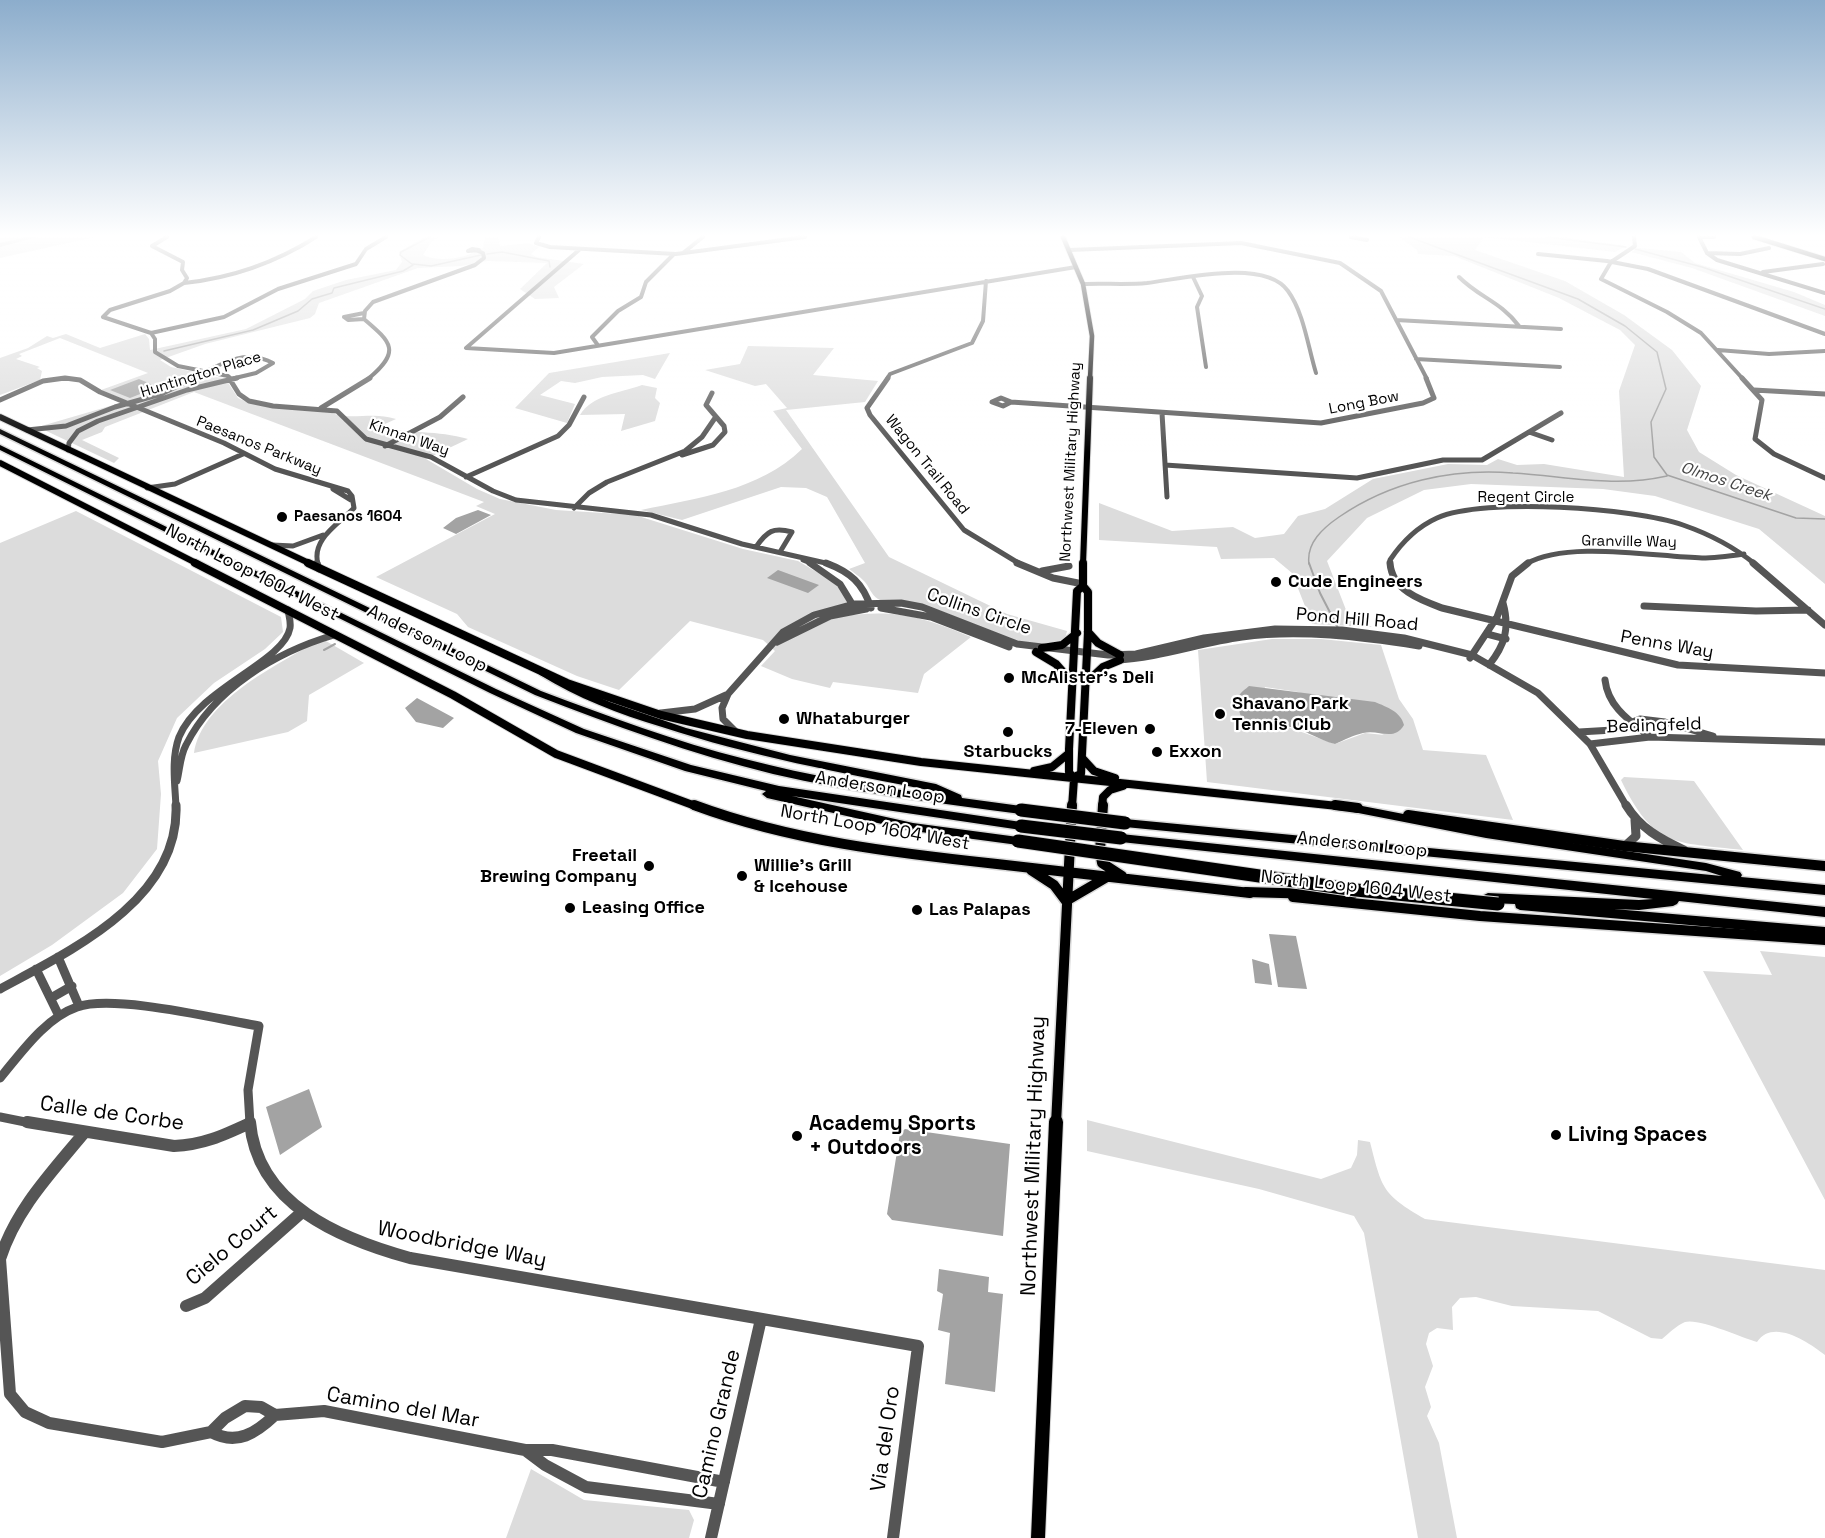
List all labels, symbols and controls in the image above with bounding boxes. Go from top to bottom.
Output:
street label: Huntington Place [138,348,264,402]
street label: Northwest Military Highway [1057,362,1085,562]
street label: Long Bow [1327,387,1401,419]
street label: Wagon Trail Road [881,412,973,518]
street label: Paesanos Parkway [194,413,324,479]
street label: Kinnan Way [367,416,451,460]
water label: Olmos Creek [1678,458,1774,506]
street label: Regent Circle [1478,489,1574,507]
place label: Paesanos 1604 [294,508,402,526]
marker: Paesanos 1604 [275,510,289,524]
street label: North Loop 1604 West [162,520,342,626]
street label: Granville Way [1581,532,1677,552]
place label: Cude Engineers [1288,571,1423,593]
marker: Cude Engineers [1269,575,1283,589]
street label: Collins Circle [924,584,1034,640]
street label: Anderson Loop [363,601,491,677]
street label: Pond Hill Road [1295,604,1419,636]
street label: Penns Way [1619,626,1715,664]
place label: McAlister's Deli [1021,667,1154,689]
marker: McAlister's Deli [1002,671,1016,685]
place label: Shavano Park Tennis Club [1232,693,1349,736]
marker: Shavano Park Tennis Club [1213,707,1227,721]
place label: Whataburger [796,708,910,730]
marker: Whataburger [777,712,791,726]
street label: Bedingfeld [1606,714,1702,738]
place label: 7-Eleven [1065,718,1138,740]
marker: 7-Eleven [1143,722,1157,736]
marker: Starbucks [1001,725,1015,739]
place label: Starbucks [963,741,1053,763]
place label: Exxon [1169,741,1222,763]
marker: Exxon [1150,745,1164,759]
street label: Anderson Loop [814,767,946,809]
street label: North Loop 1604 West [779,801,971,855]
street label: Anderson Loop [1296,827,1428,863]
place label: Freetail Brewing Company [480,845,637,888]
place label: Willie's Grill & Icehouse [754,855,852,898]
marker: Freetail Brewing Company [642,859,656,873]
street label: North Loop 1604 West [1260,866,1452,908]
marker: Willie's Grill & Icehouse [735,869,749,883]
place label: Leasing Office [582,897,705,919]
place label: Las Palapas [929,899,1031,921]
marker: Leasing Office [563,901,577,915]
marker: Las Palapas [910,903,924,917]
street label: Northwest Military Highway [1017,1016,1051,1296]
street label: Calle de Corbe [38,1091,186,1137]
place label: Academy Sports + Outdoors [809,1111,976,1161]
place label: Living Spaces [1568,1122,1707,1148]
marker: Living Spaces [1549,1128,1563,1142]
marker: Academy Sports + Outdoors [790,1129,804,1143]
street label: Cielo Court [181,1201,283,1291]
street label: Woodbridge Way [375,1216,549,1274]
street label: Camino Grande [688,1347,746,1501]
street label: Camino del Mar [325,1382,481,1434]
street label: Via del Oro [866,1384,906,1494]

